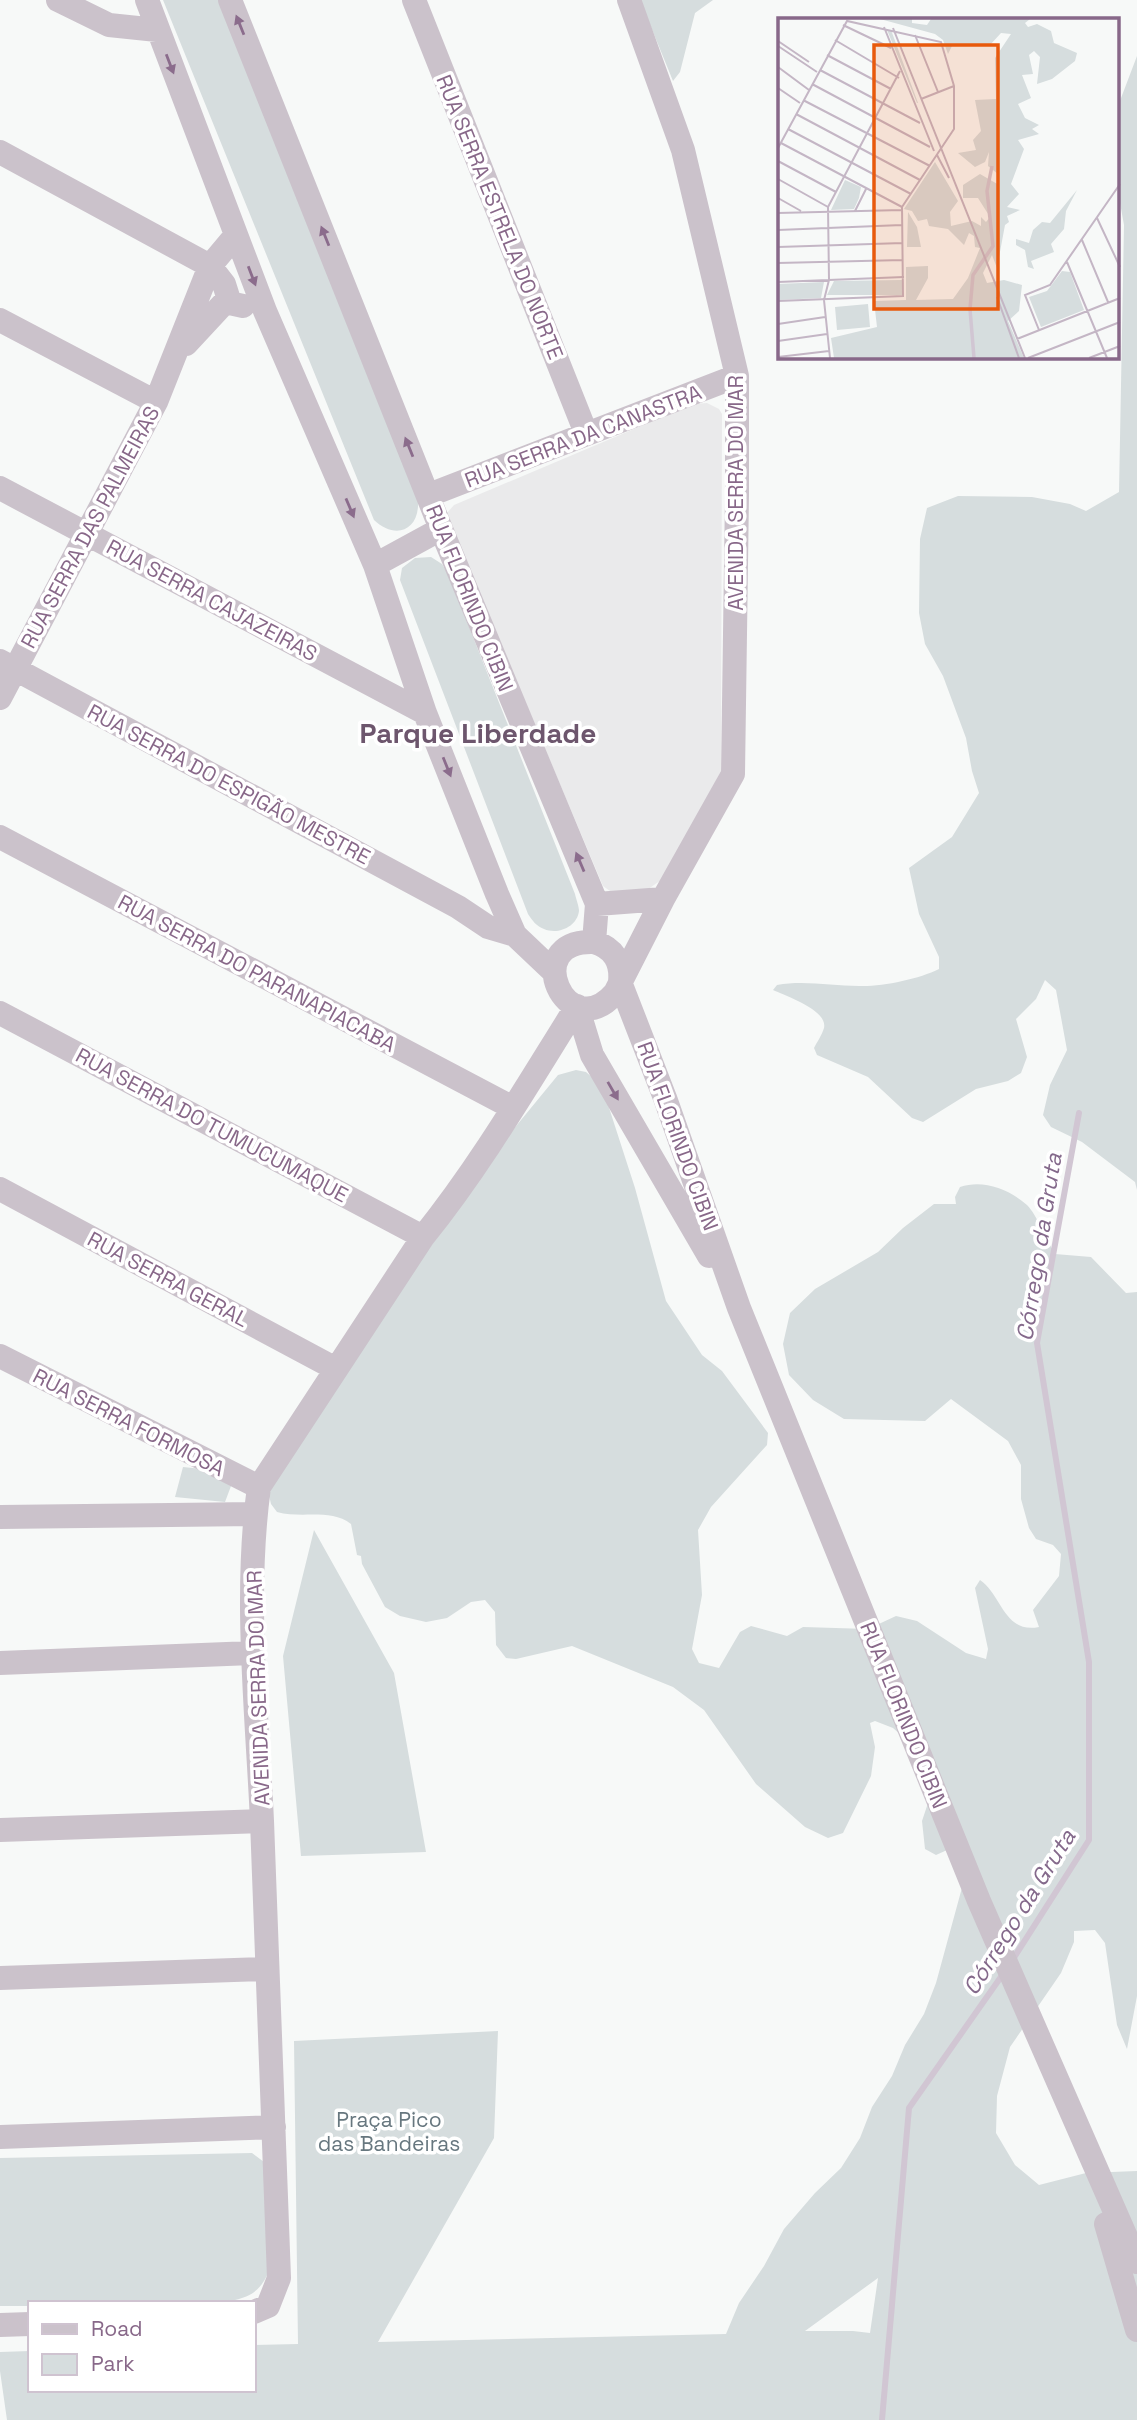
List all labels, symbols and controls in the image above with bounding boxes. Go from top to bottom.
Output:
one-way arrow [234,14,245,35]
inset map [778,18,1120,359]
one-way arrow [165,54,176,75]
street label: RUA SERRA ESTRELA DO NORTE [430,71,570,363]
one-way arrow [319,225,330,246]
one-way arrow [246,266,257,287]
street label: AVENIDA SERRA DO MAR [722,375,749,611]
street label: RUA SERRA DA CANASTRA [461,378,705,494]
street label: RUA SERRA DAS PALMEIRAS [15,401,165,653]
one-way arrow [404,437,415,458]
one-way arrow [345,498,356,519]
street label: RUA FLORINDO CIBIN [420,501,520,695]
street label: RUA SERRA CAJAZEIRAS [102,533,322,667]
street label: RUA SERRA DO ESPIGÃO MESTRE [83,698,375,870]
district label: Parque Liberdade [360,715,596,751]
one-way arrow [441,757,452,778]
one-way arrow [574,851,585,872]
street label: RUA SERRA DO PARANAPIACABA [113,888,401,1058]
street label: RUA FLORINDO CIBIN [631,1038,725,1234]
street label: RUA SERRA DO TUMUCUMAQUE [71,1042,353,1208]
one-way arrow [607,1081,619,1100]
water label: Córrego da Gruta [1009,1150,1069,1343]
street label: RUA SERRA GERAL [83,1225,253,1333]
street label: RUA SERRA FORMOSA [29,1362,229,1482]
street label: AVENIDA SERRA DO MAR [240,1570,276,1806]
street label: RUA FLORINDO CIBIN [854,1618,954,1812]
water label: Córrego da Gruta [956,1823,1082,2001]
park label: Praça Pico das Bandeiras [318,2106,460,2157]
legend [28,2301,256,2392]
text: Road [91,2315,143,2342]
text: Park [91,2350,135,2377]

